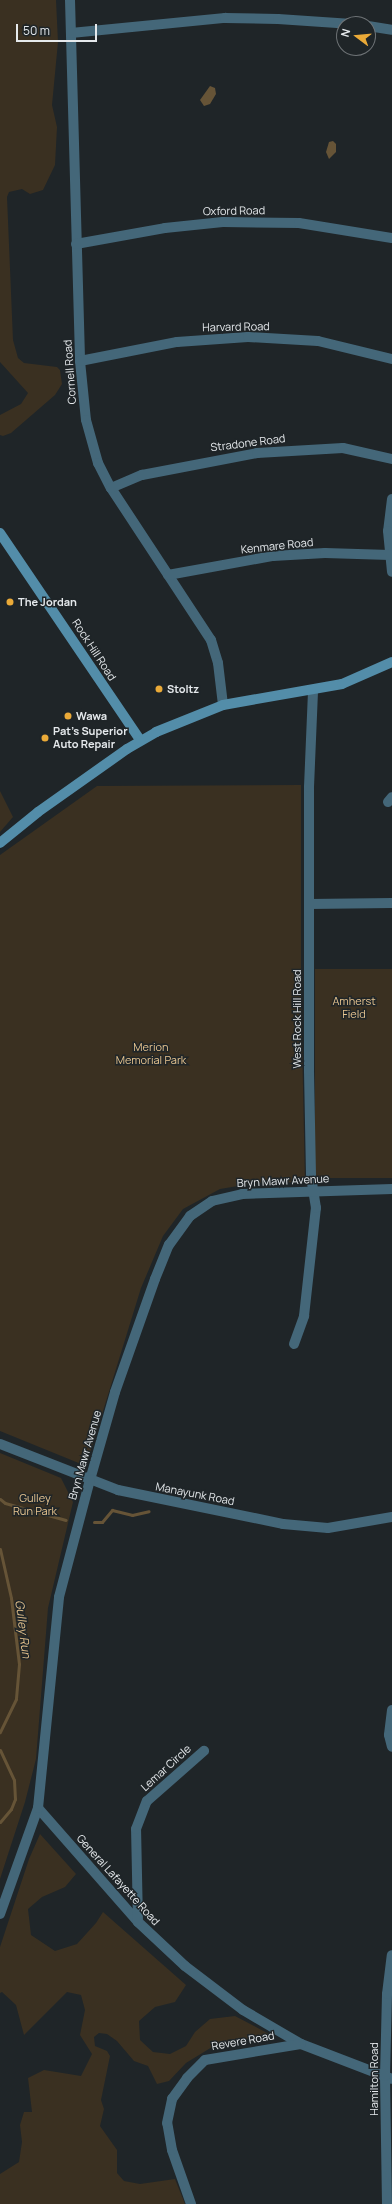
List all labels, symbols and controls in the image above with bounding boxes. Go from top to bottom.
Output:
scale bar [18,16,99,42]
north arrow [336,16,376,56]
text: 50 m [23,22,50,39]
text: N [337,27,353,39]
street label: Oxford Road [203,204,265,218]
street label: Harvard Road [202,320,270,334]
street label: Cornell Road [61,339,79,405]
street label: Stradone Road [210,432,286,454]
street label: Kenmare Road [240,536,314,556]
place label: The Jordan [18,595,77,609]
marker: The Jordan [5,597,15,607]
street label: Rock Hill Road [69,617,119,683]
place label: Stoltz [167,682,199,696]
marker: Stoltz [154,684,164,694]
place label: Wawa [76,709,107,723]
marker: Wawa [63,711,73,721]
place label: Pat's Superior Auto Repair [53,725,127,751]
marker: Pat's Superior Auto Repair [40,733,50,743]
street label: West Rock Hill Road [290,969,304,1069]
park label: Amherst Field [332,995,376,1021]
park label: Merion Memorial Park [116,1041,186,1067]
street label: Bryn Mawr Avenue [236,1172,330,1190]
street label: Bryn Mawr Avenue [66,1409,104,1501]
street label: Manayunk Road [154,1480,236,1508]
park label: Gulley Run Park [13,1492,57,1518]
water label: Gulley Run [12,1599,34,1659]
street label: Lemar Circle [138,1742,194,1794]
street label: General Lafayette Road [74,1832,162,1928]
street label: Revere Road [211,2029,275,2053]
street label: Hamilton Road [367,2042,381,2116]

